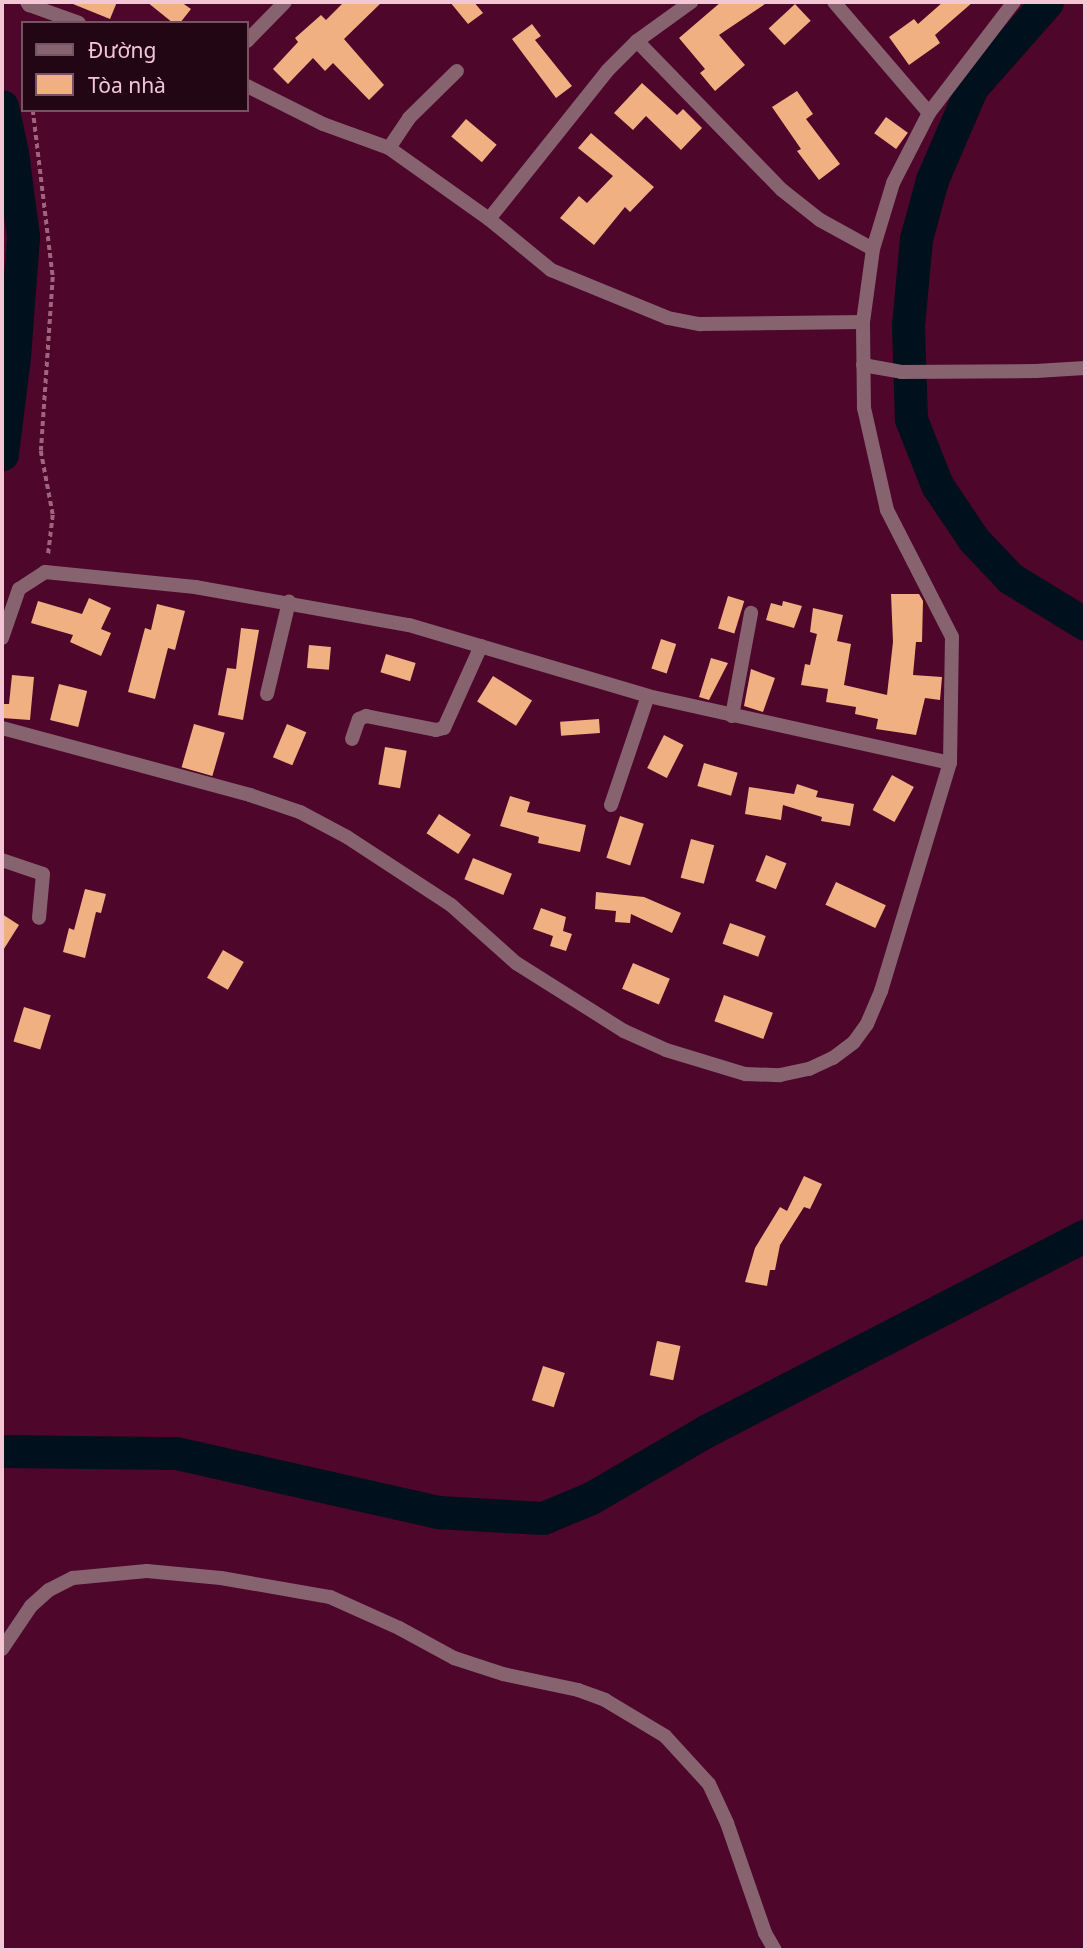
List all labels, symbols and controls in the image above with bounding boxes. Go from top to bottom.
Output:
legend [21,21,248,112]
text: Đường [88,36,156,64]
text: Tòa nhà [88,71,166,99]

